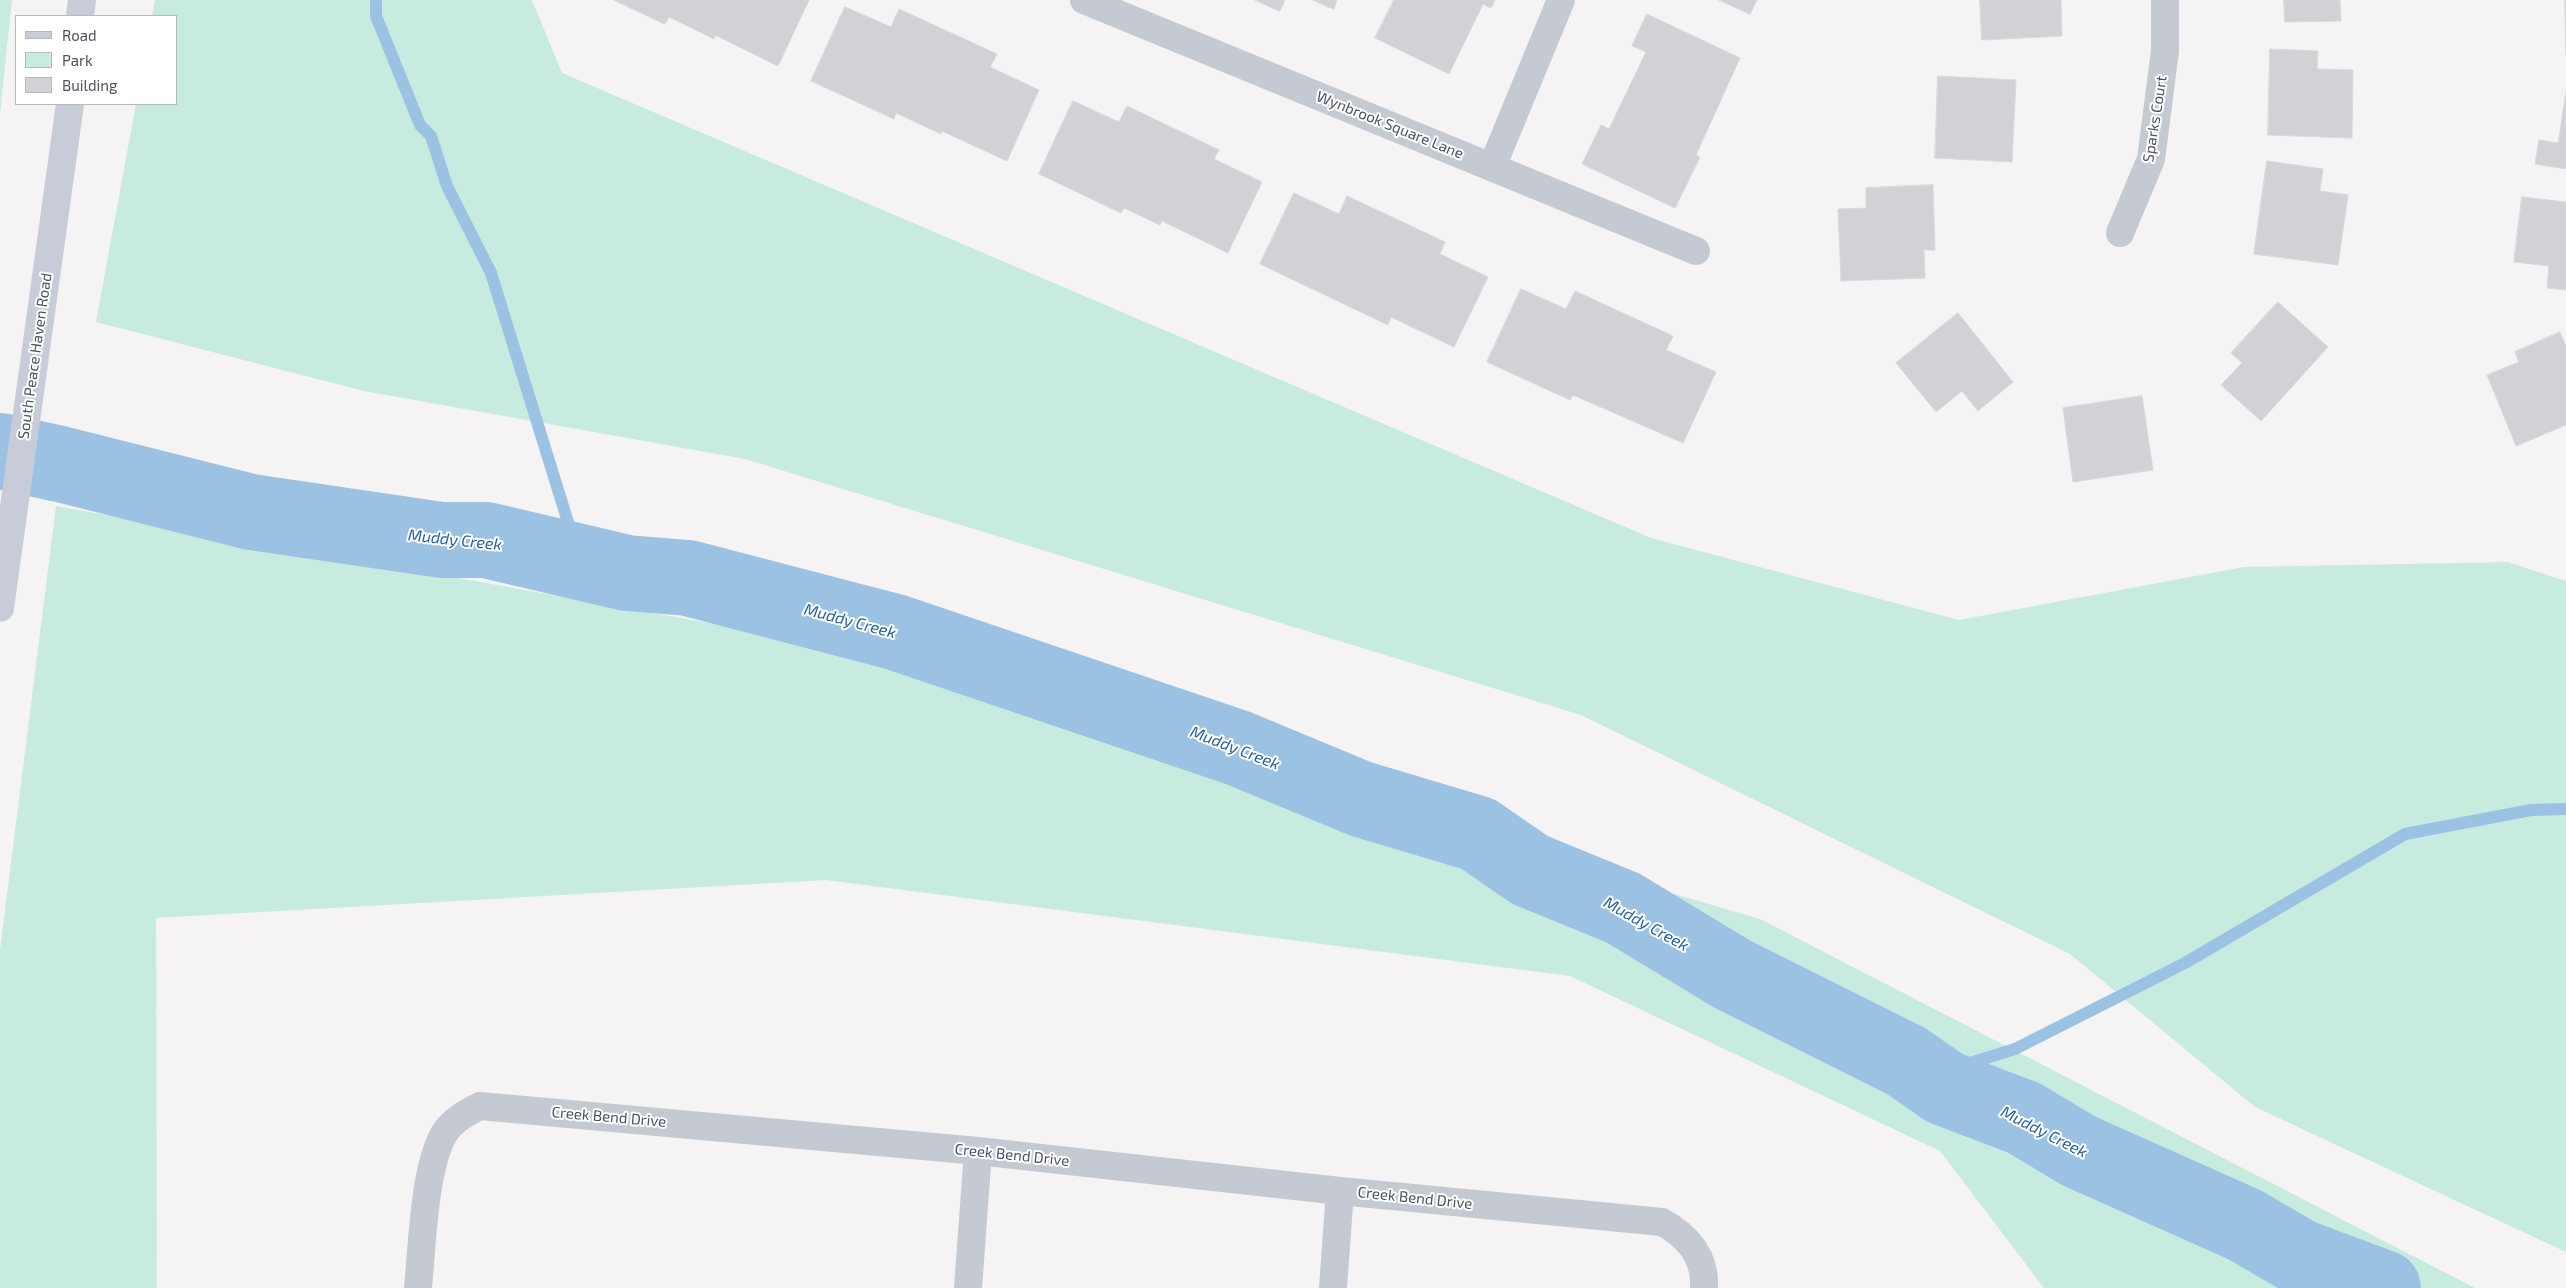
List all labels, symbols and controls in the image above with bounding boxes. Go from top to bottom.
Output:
legend [15,15,178,105]
text: Road [62,26,97,44]
text: Park [62,51,93,69]
street label: Sparks Court [2139,74,2171,164]
text: Building [62,76,117,94]
street label: Wynbrook Square Lane [1314,87,1466,163]
street label: South Peace Haven Road [14,272,56,440]
water label: Muddy Creek [407,526,503,554]
water label: Muddy Creek [802,600,898,642]
water label: Muddy Creek [1188,722,1282,774]
water label: Muddy Creek [1600,893,1692,955]
water label: Muddy Creek [1998,1102,2090,1162]
street label: Creek Bend Drive [551,1103,667,1131]
street label: Creek Bend Drive [954,1140,1070,1170]
street label: Creek Bend Drive [1357,1183,1473,1213]

